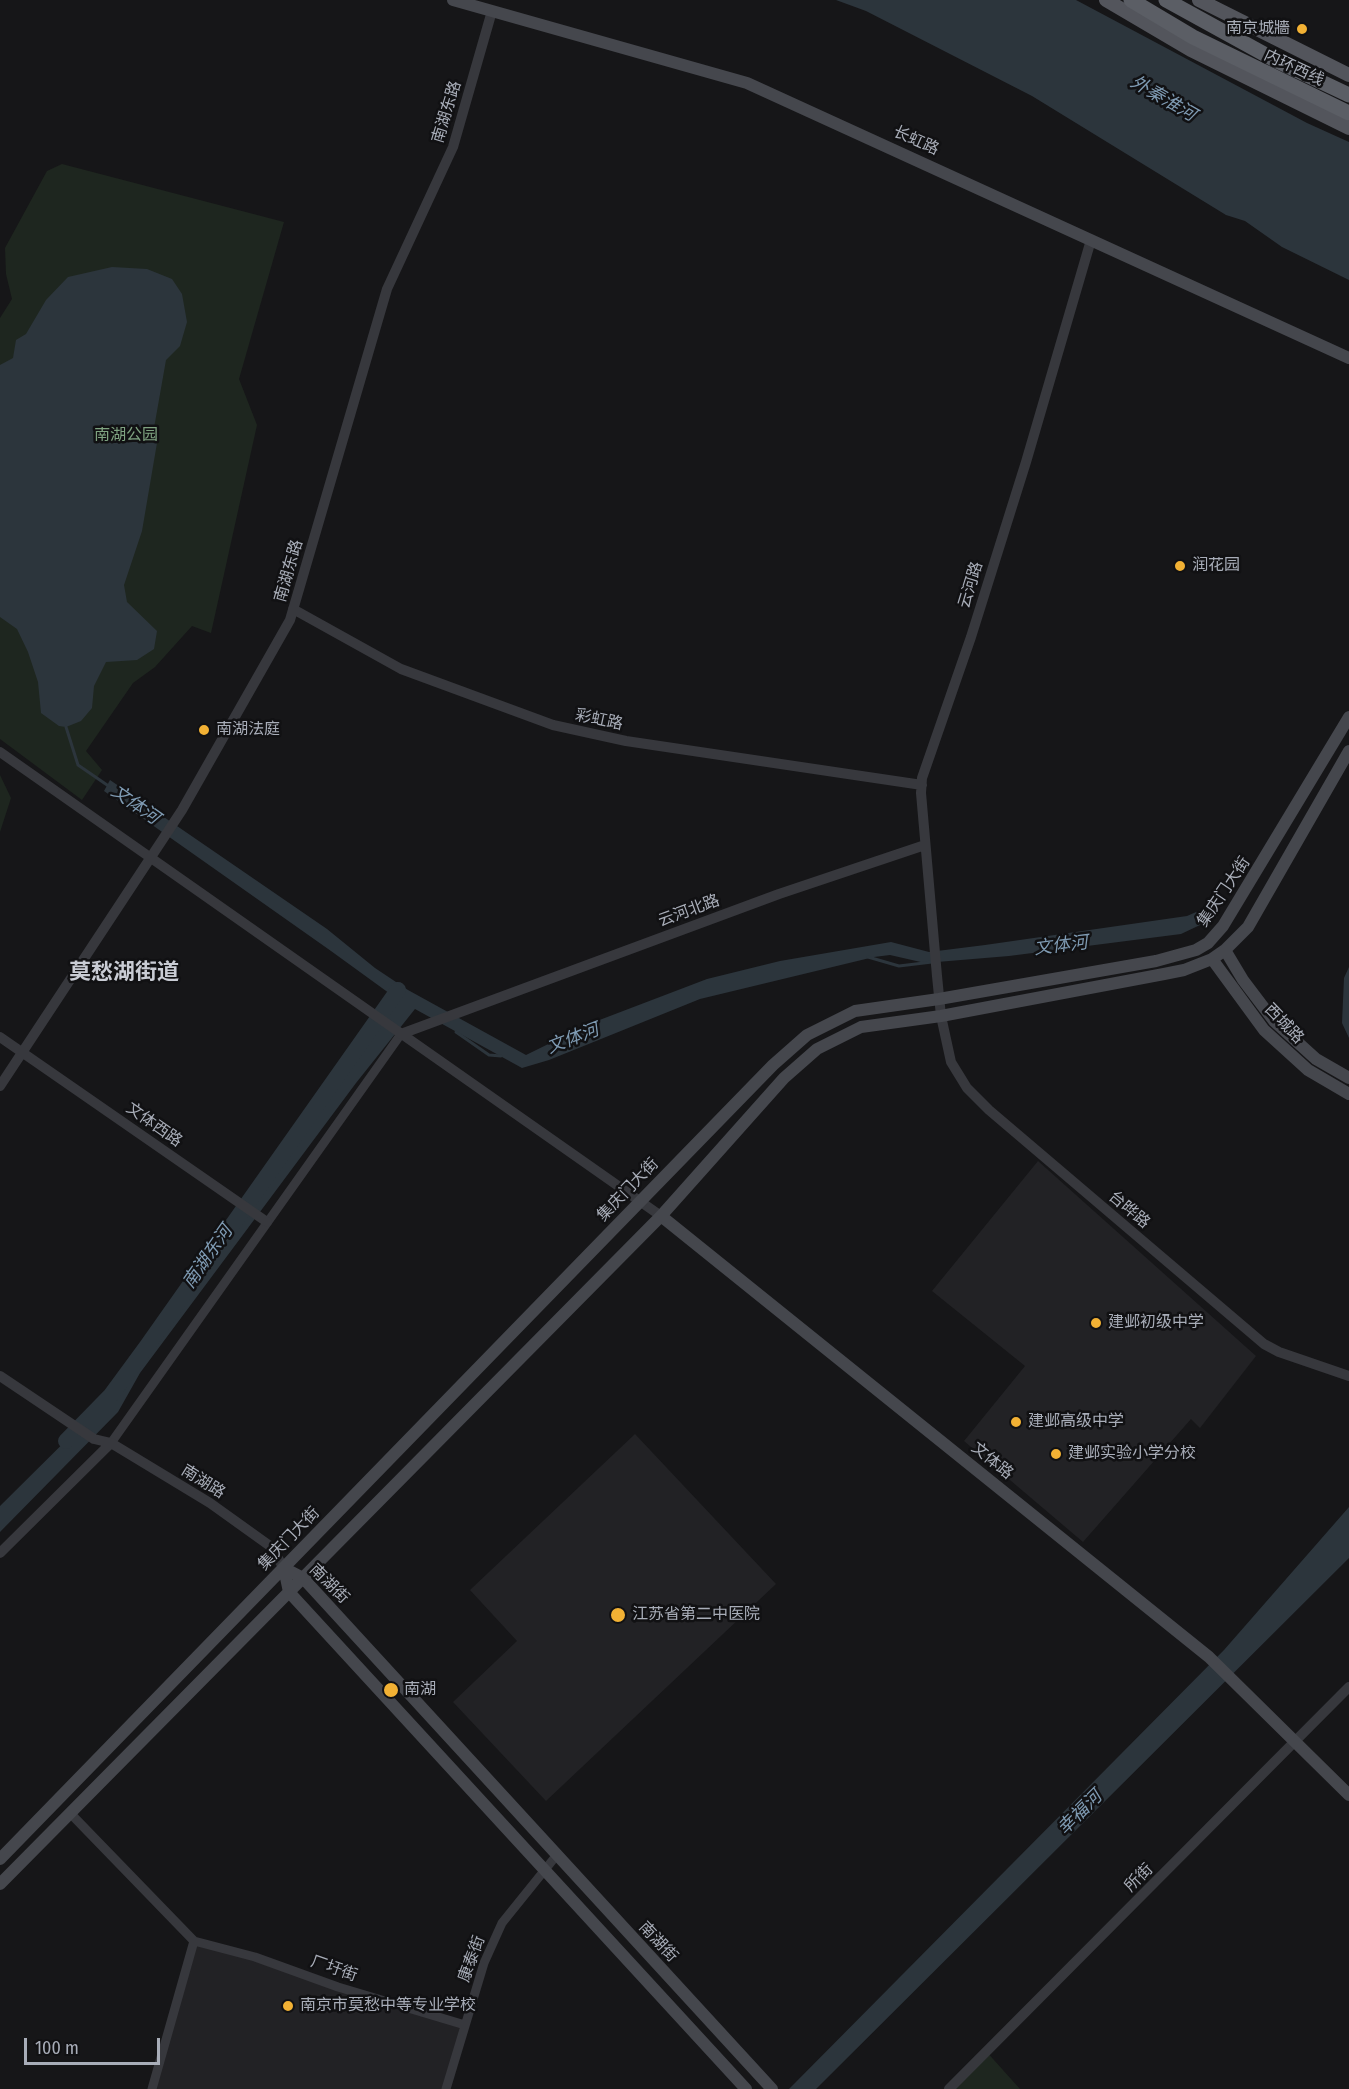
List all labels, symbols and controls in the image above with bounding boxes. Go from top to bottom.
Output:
place label: 南京城牆 [1226,19,1290,39]
marker: 南京城牆 [1295,22,1309,36]
street label: 内环西线 [1261,46,1327,90]
water label: 外秦淮河 [1126,72,1200,126]
street label: 南湖东路 [428,79,466,145]
street label: 长虹路 [890,122,942,160]
park label: 南湖公园 [94,426,158,446]
street label: 南湖东路 [271,538,307,604]
place label: 润花园 [1192,556,1240,576]
street label: 云河路 [955,559,987,611]
marker: 润花园 [1173,559,1187,573]
street label: 彩虹路 [574,706,624,734]
place label: 南湖法庭 [216,720,280,740]
marker: 南湖法庭 [197,723,211,737]
water label: 文体河 [107,781,163,829]
street label: 集庆门大街 [1194,853,1254,931]
street label: 云河北路 [656,891,722,931]
water label: 文体河 [1033,932,1089,960]
district label: 莫愁湖街道 [69,960,179,986]
street label: 西城路 [1260,1000,1308,1048]
water label: 文体河 [544,1019,602,1059]
street label: 文体西路 [122,1099,186,1151]
street label: 集庆门大街 [593,1155,663,1225]
street label: 台晔路 [1104,1187,1154,1233]
water label: 南湖东河 [179,1221,237,1293]
place label: 建邺初级中学 [1108,1313,1204,1333]
marker: 建邺初级中学 [1089,1316,1103,1330]
place label: 建邺高级中学 [1028,1412,1124,1432]
marker: 建邺高级中学 [1009,1415,1023,1429]
street label: 文体路 [967,1438,1017,1484]
place label: 建邺实验小学分校 [1068,1444,1196,1464]
marker: 建邺实验小学分校 [1049,1447,1063,1461]
street label: 南湖路 [178,1461,228,1503]
street label: 集庆门大街 [254,1504,324,1574]
street label: 南湖街 [305,1560,353,1608]
place label: 江苏省第二中医院 [632,1605,760,1625]
marker: 江苏省第二中医院 [609,1606,627,1624]
place label: 南湖 [404,1680,436,1700]
marker: 南湖 [382,1681,400,1699]
water label: 幸福河 [1053,1786,1107,1840]
street label: 所街 [1121,1860,1157,1896]
street label: 南湖街 [635,1918,681,1966]
street label: 康泰街 [455,1933,489,1985]
street label: 厂圩街 [308,1952,360,1986]
place label: 南京市莫愁中等专业学校 [300,1996,476,2016]
marker: 南京市莫愁中等专业学校 [281,1999,295,2013]
scale bar [27,2026,164,2064]
text: 100 m [35,2037,79,2059]

